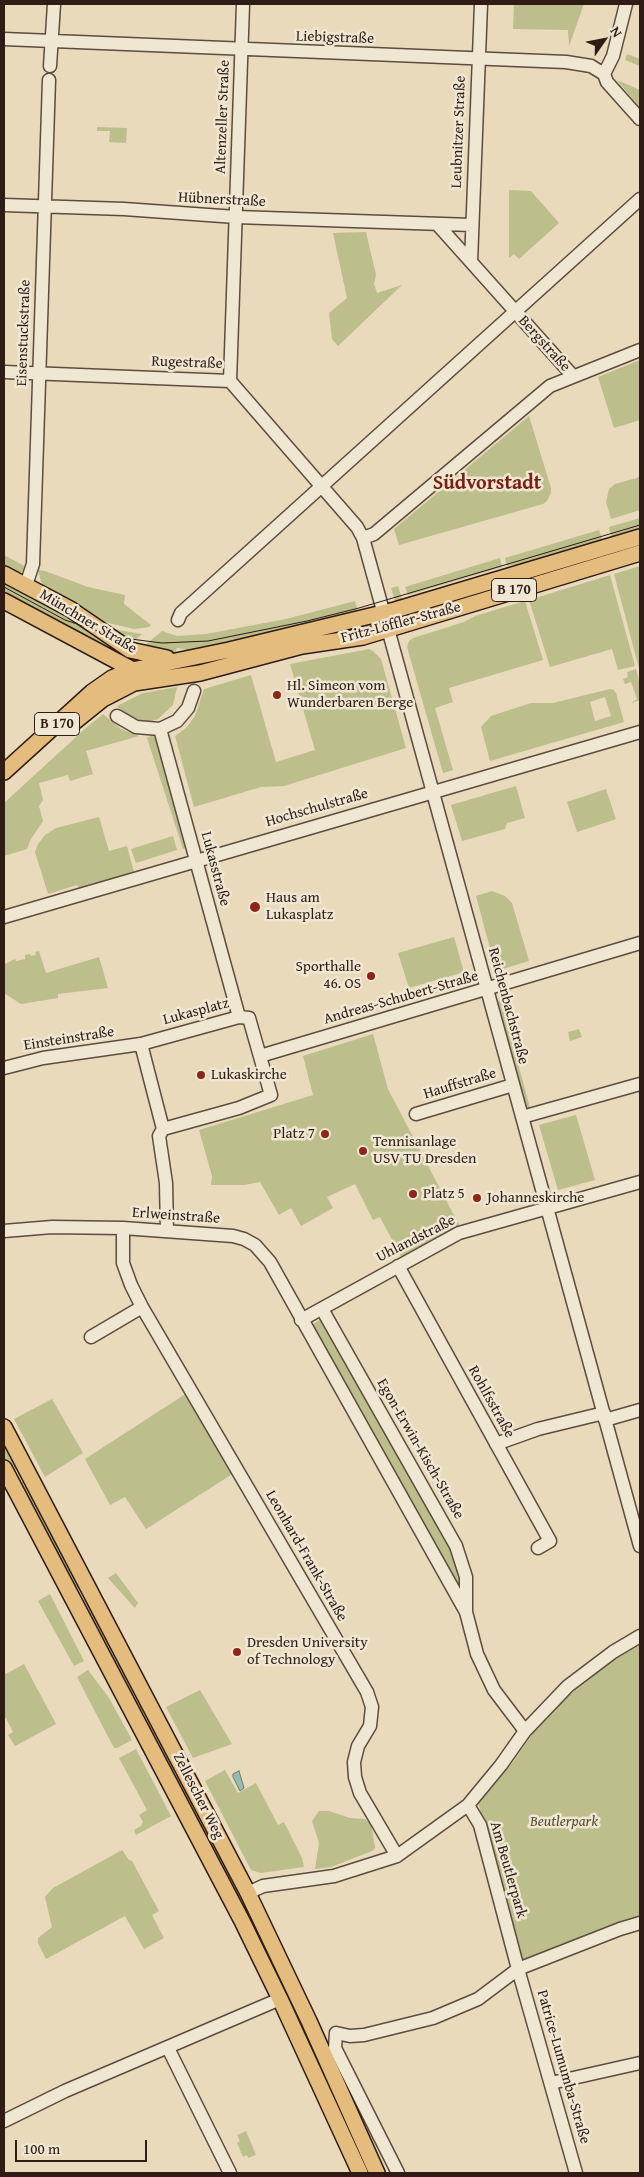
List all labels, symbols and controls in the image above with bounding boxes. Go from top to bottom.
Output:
north arrow [579,15,629,65]
text: N [606,22,628,41]
street label: Liebigstraße [296,28,374,48]
street label: Altenzeller Straße [212,60,234,174]
street label: Leubnitzer Straße [448,75,470,189]
street label: Hübnerstraße [178,189,266,211]
street label: Eisenstuckstraße [13,279,35,387]
street label: Bergstraße [514,312,574,376]
street label: Rugestraße [151,353,223,373]
district label: Südvorstadt [433,472,541,496]
road number: B 170 [492,578,536,602]
street label: Münchner Straße [36,586,140,658]
street label: Fritz-Löffler-Straße [339,598,463,648]
place label: Hl. Simeon vom Wunderbaren Berge [287,677,413,712]
marker: Hl. Simeon vom Wunderbaren Berge [271,689,283,701]
road number: B 170 [34,712,80,736]
street label: Hochschulstraße [264,785,370,831]
street label: Lukasstraße [196,830,234,908]
place label: Haus am Lukasplatz [266,889,333,924]
marker: Haus am Lukasplatz [248,900,262,914]
street label: Reichenbachstraße [484,946,532,1066]
place label: Sporthalle 46. OS [295,958,361,993]
street label: Andreas-Schubert-Straße [322,967,480,1029]
marker: Sporthalle 46. OS [365,970,377,982]
street label: Lukasplatz [161,995,231,1029]
street label: Einsteinstraße [22,1023,116,1055]
street label: Hauffstraße [422,1064,498,1104]
place label: Lukaskirche [211,1066,287,1084]
marker: Lukaskirche [195,1069,207,1081]
place label: Platz 7 [273,1125,315,1143]
marker: Platz 7 [319,1128,331,1140]
place label: Tennisanlage USV TU Dresden [373,1133,476,1168]
marker: Tennisanlage USV TU Dresden [357,1145,369,1157]
place label: Platz 5 [423,1185,465,1203]
marker: Platz 5 [407,1188,419,1200]
place label: Johanneskirche [487,1189,584,1207]
marker: Johanneskirche [471,1192,483,1204]
street label: Erlweinstraße [131,1204,221,1228]
street label: Uhlandstraße [373,1211,459,1267]
street label: Rohlfsstraße [464,1363,518,1441]
street label: Egon-Erwin-Kisch-Straße [372,1376,468,1522]
street label: Leonhard-Frank-Straße [261,1487,351,1625]
place label: Dresden University of Technology [247,1634,368,1669]
marker: Dresden University of Technology [231,1646,243,1658]
street label: Zellescher Weg [169,1750,227,1842]
park label: Beutlerpark [530,1813,598,1831]
street label: Am Beutlerpark [486,1819,530,1921]
street label: Patrice-Lumumba-Straße [532,1988,594,2146]
scale bar [18,2130,150,2162]
text: 100 m [23,2138,60,2159]

